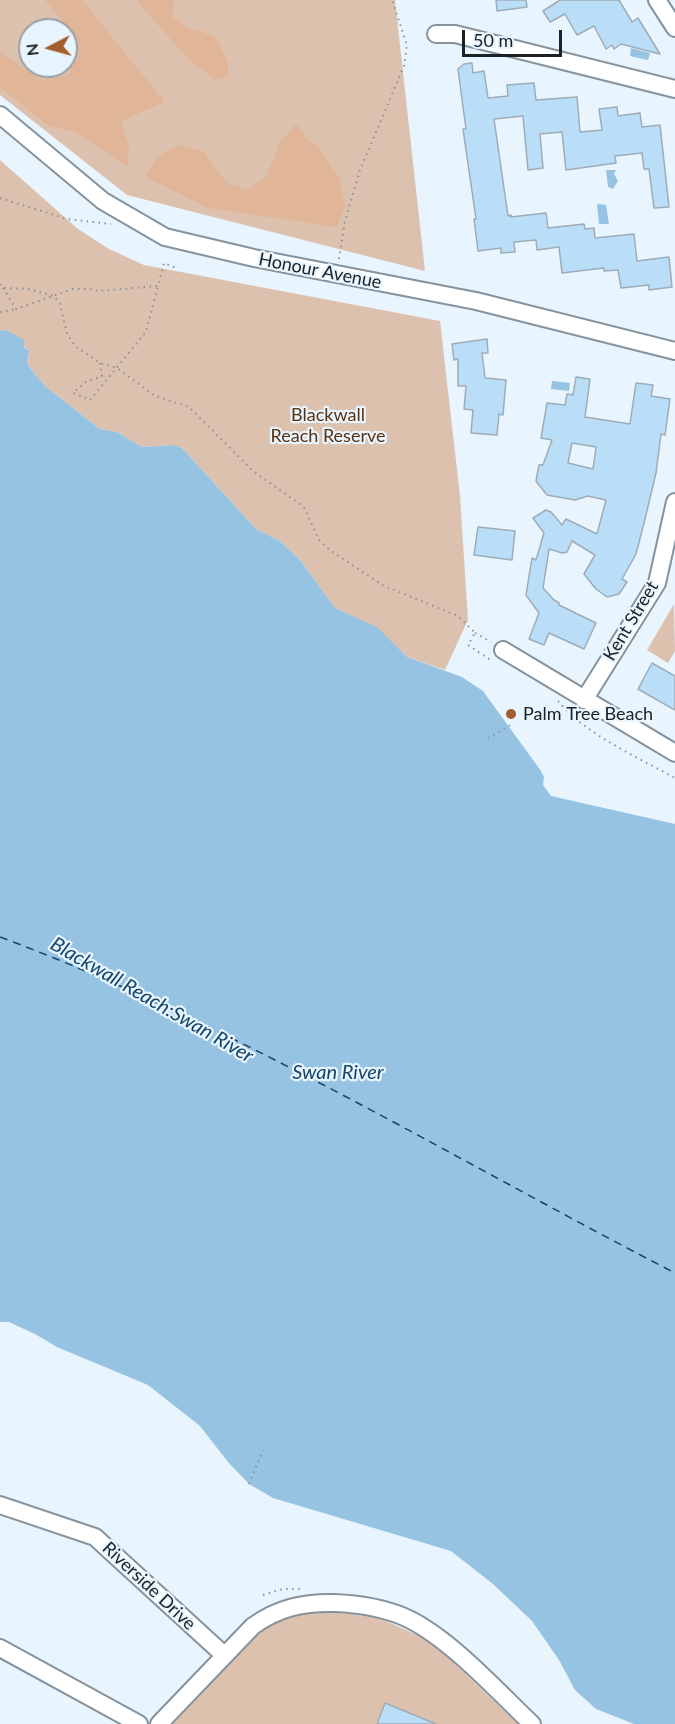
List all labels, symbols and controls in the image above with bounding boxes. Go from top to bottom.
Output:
north arrow [18,18,78,78]
scale bar [465,18,566,56]
text: 50 m [473,29,513,51]
text: N [21,43,42,57]
street label: Honour Avenue [257,249,383,293]
park label: Blackwall Reach Reserve [271,404,385,446]
street label: Kent Street [599,577,663,665]
place label: Palm Tree Beach [523,703,653,725]
marker: Palm Tree Beach [504,707,518,721]
water label: Blackwall Reach:Swan River [46,932,258,1068]
water label: Swan River [292,1061,384,1085]
street label: Riverside Drive [98,1537,200,1635]

